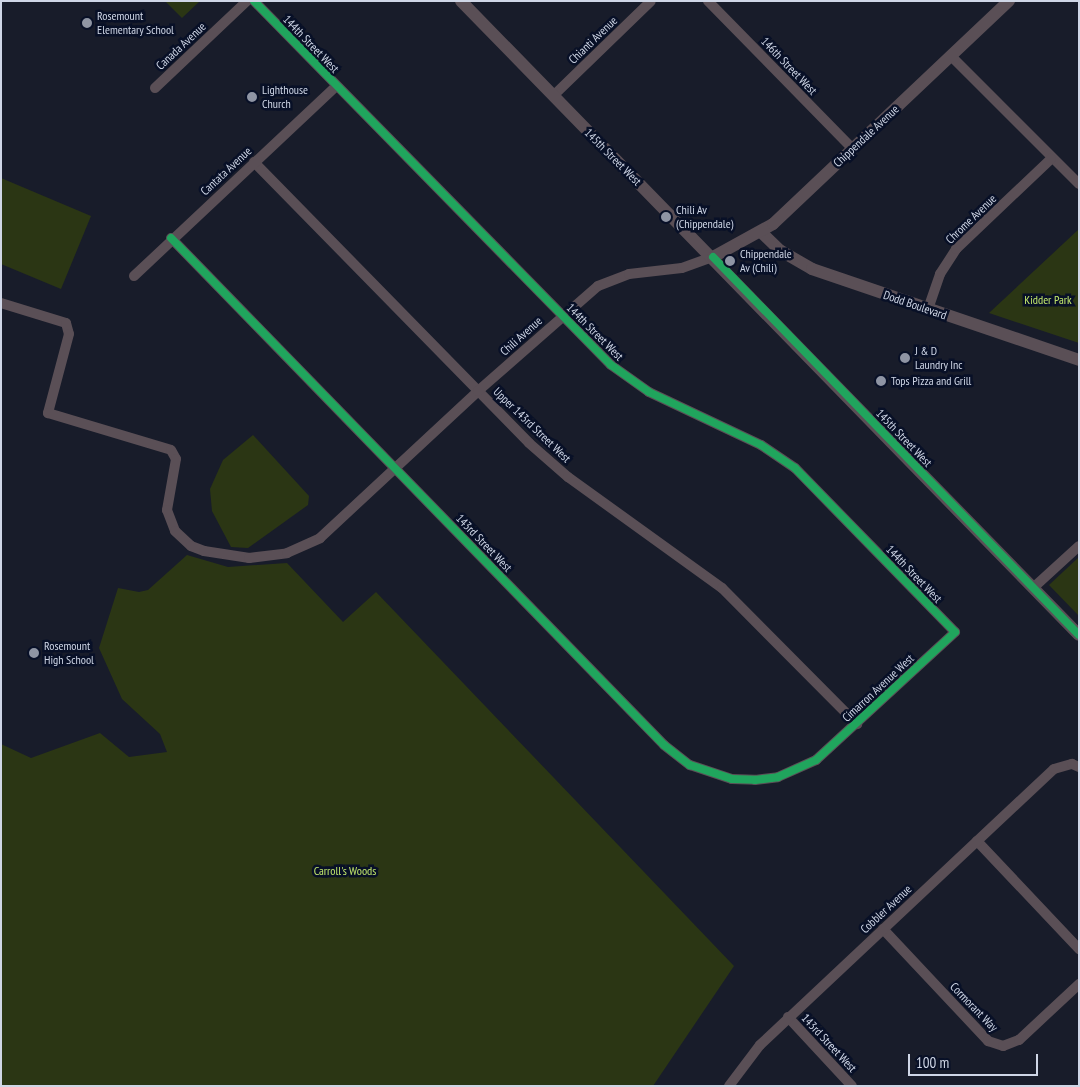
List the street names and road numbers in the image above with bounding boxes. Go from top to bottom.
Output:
street label: 144th Street West [280,12,342,76]
street label: Chianti Avenue [566,13,620,67]
street label: Canada Avenue [153,19,209,73]
street label: 146th Street West [758,34,820,98]
street label: Chippendale Avenue [830,102,902,170]
street label: 145th Street West [582,126,644,188]
street label: Cantata Avenue [198,144,254,198]
street label: Chrome Avenue [943,191,999,247]
street label: Dodd Boulevard [881,287,949,323]
street label: 144th Street West [564,301,626,363]
street label: Chili Avenue [497,313,545,359]
street label: Upper 143rd Street West [490,384,574,466]
street label: 145th Street West [873,406,935,470]
street label: 143rd Street West [453,511,515,575]
street label: 144th Street West [883,542,945,606]
street label: Cimarron Avenue West [839,651,917,725]
street label: Cobbler Avenue [857,882,915,936]
street label: Cormorant Way [947,979,1001,1035]
street label: 143rd Street West [798,1011,860,1075]

